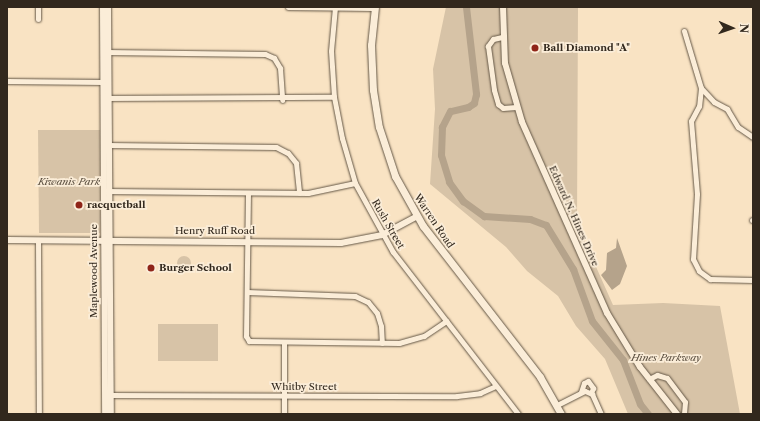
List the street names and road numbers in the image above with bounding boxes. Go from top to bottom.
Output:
street label: Edward N. Hines Drive [546,164,602,268]
street label: Warren Road [411,192,457,250]
street label: Rush Street [369,197,407,251]
street label: Maplewood Avenue [88,224,100,318]
street label: Henry Ruff Road [175,225,255,237]
street label: Whitby Street [271,381,337,393]

